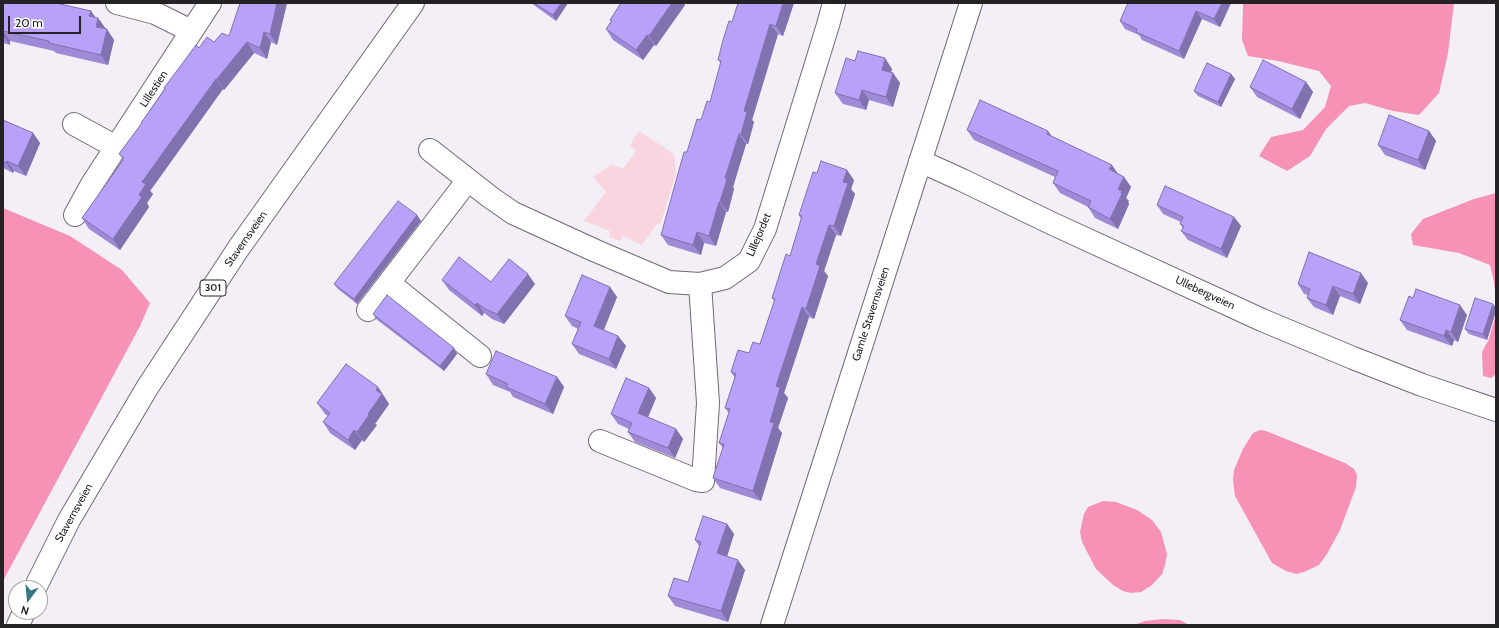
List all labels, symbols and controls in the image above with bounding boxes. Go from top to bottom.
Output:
scale bar [10,8,83,34]
text: 20 m [15,15,43,30]
street label: Lillestien [137,68,171,110]
street label: Stavernsveien [222,208,270,270]
street label: Lillejordet [744,211,774,259]
street label: Gamle Stavernsveien [850,265,892,363]
street label: Ullebergveien [1173,273,1237,313]
road number: 301 [200,280,226,296]
street label: Stavernsveien [52,481,96,545]
north arrow [8,580,48,620]
text: N [19,603,31,618]

